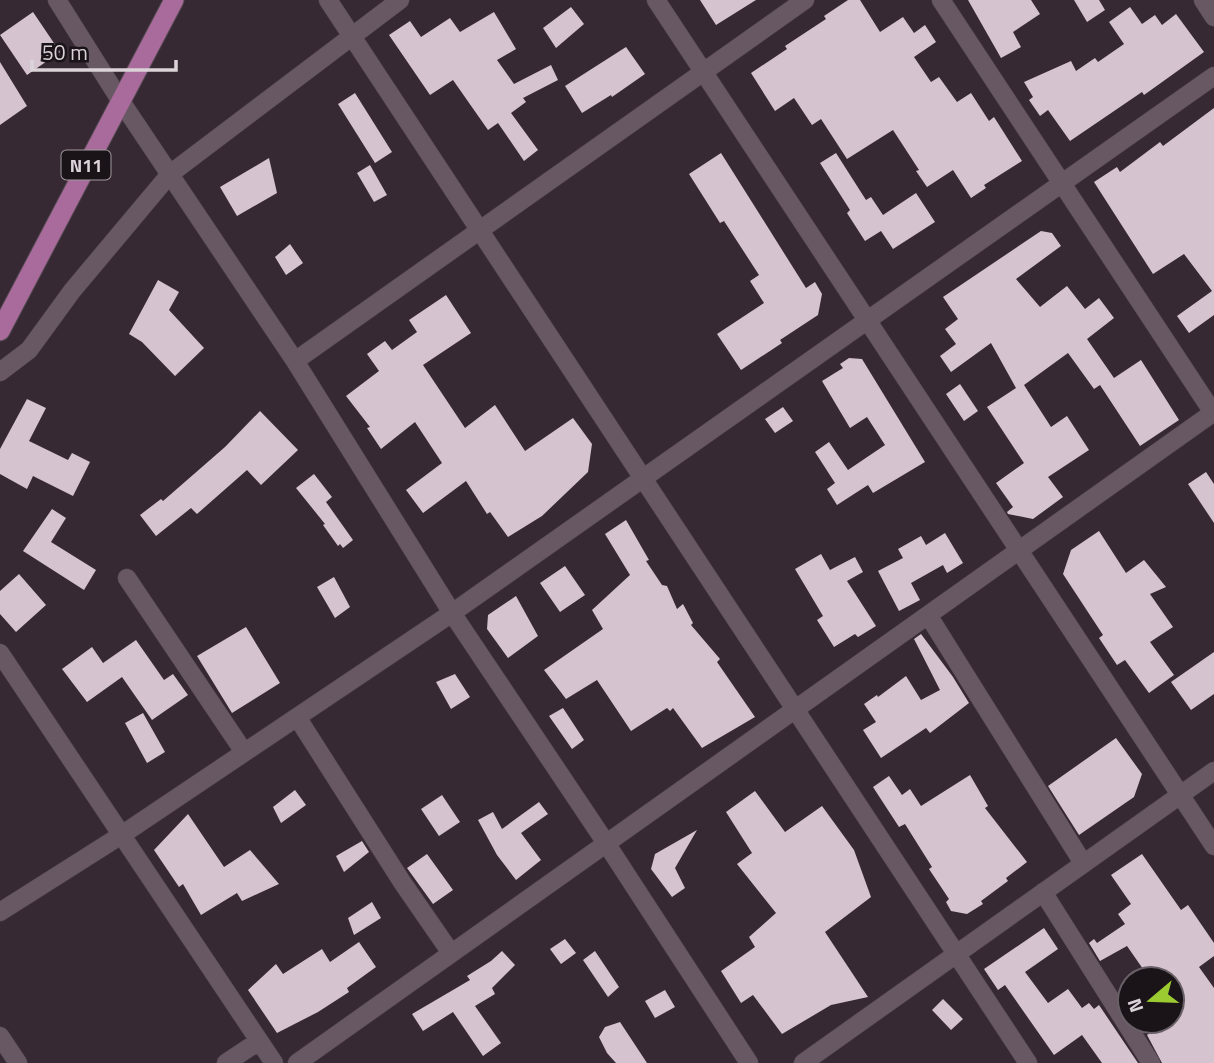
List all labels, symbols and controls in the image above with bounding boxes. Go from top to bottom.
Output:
scale bar [32,28,175,72]
text: 50 m [42,36,88,68]
road number: N11 [62,150,110,180]
north arrow [1116,965,1186,1035]
text: N [1119,995,1150,1017]

